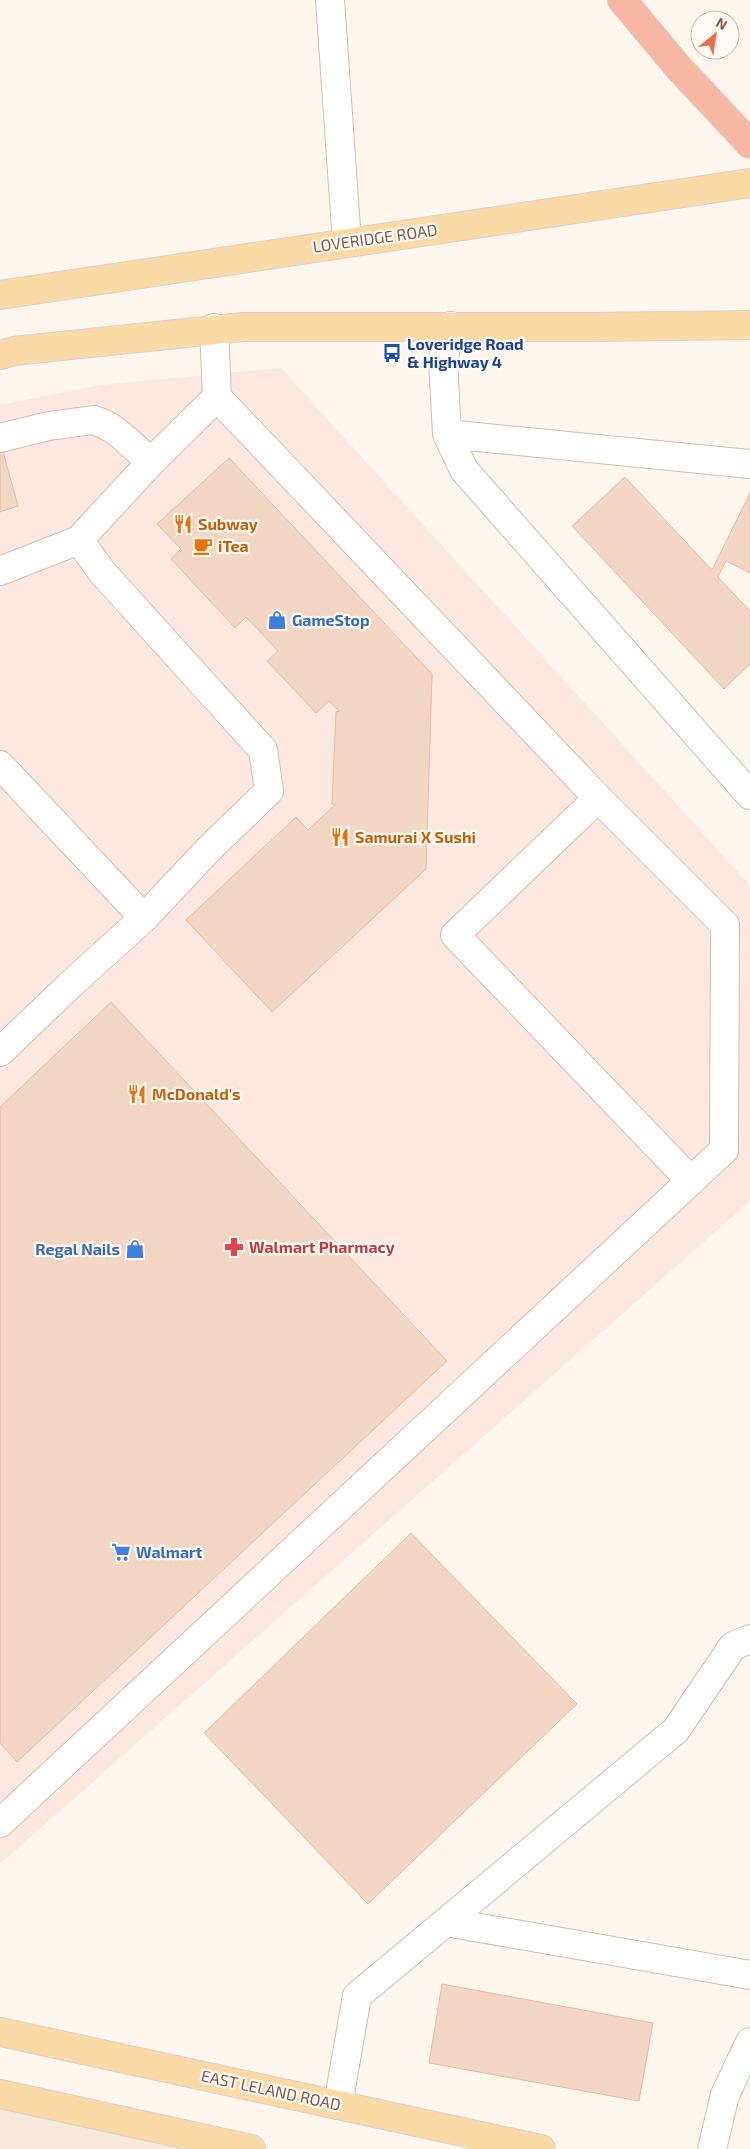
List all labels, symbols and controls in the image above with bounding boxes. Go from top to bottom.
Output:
north arrow [690,10,740,60]
text: N [713,13,730,33]
street label: LOVERIDGE ROAD [311,219,438,256]
place label: Loveridge Road & Highway 4 [407,334,524,372]
bus stop icon: Loveridge Road & Highway 4 [381,342,403,364]
restaurant icon: Subway [172,513,194,535]
place label: Subway [198,514,258,534]
cafe icon: iTea [192,535,214,557]
place label: iTea [218,536,249,555]
shop icon: GameStop [266,609,288,631]
place label: GameStop [292,610,370,629]
restaurant icon: Samurai X Sushi [329,826,351,848]
place label: Samurai X Sushi [355,827,476,846]
restaurant icon: McDonald's [126,1083,148,1105]
place label: McDonald's [152,1084,241,1103]
pharmacy icon: Walmart Pharmacy [223,1236,245,1258]
place label: Walmart Pharmacy [249,1237,395,1257]
shop icon: Regal Nails [124,1238,146,1260]
place label: Regal Nails [35,1239,120,1258]
supermarket icon: Walmart [110,1541,132,1563]
place label: Walmart [136,1542,203,1561]
street label: EAST LELAND ROAD [200,2065,343,2114]

